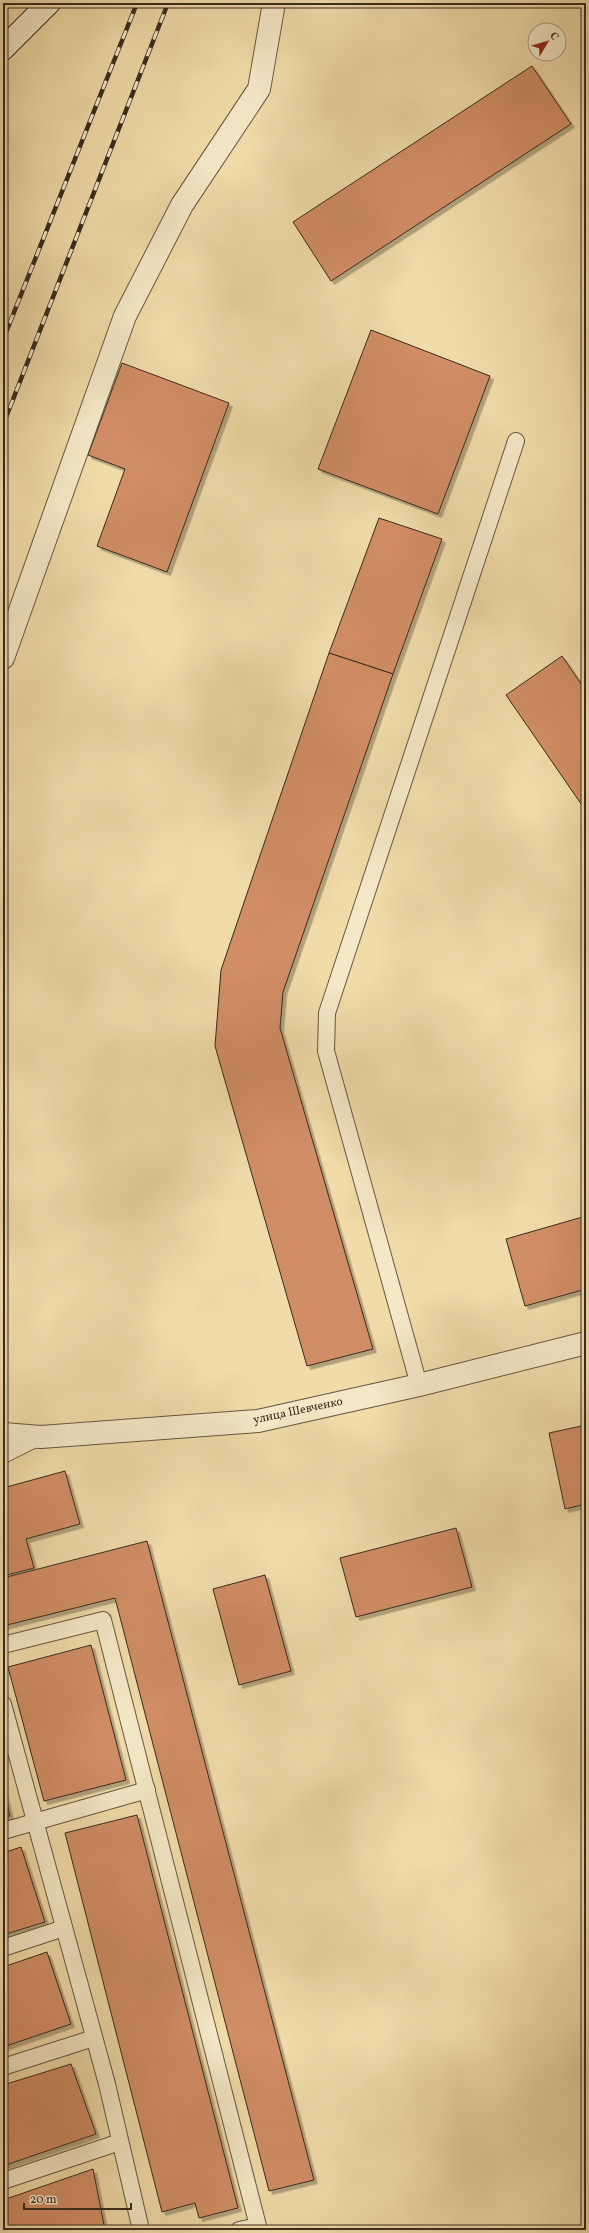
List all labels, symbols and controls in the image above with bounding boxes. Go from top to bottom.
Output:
north arrow [527,22,567,62]
text: С [546,29,562,44]
street label: улица Шевченко [252,1394,344,1428]
scale bar [24,2185,131,2211]
text: 20 m [30,2192,57,2208]

